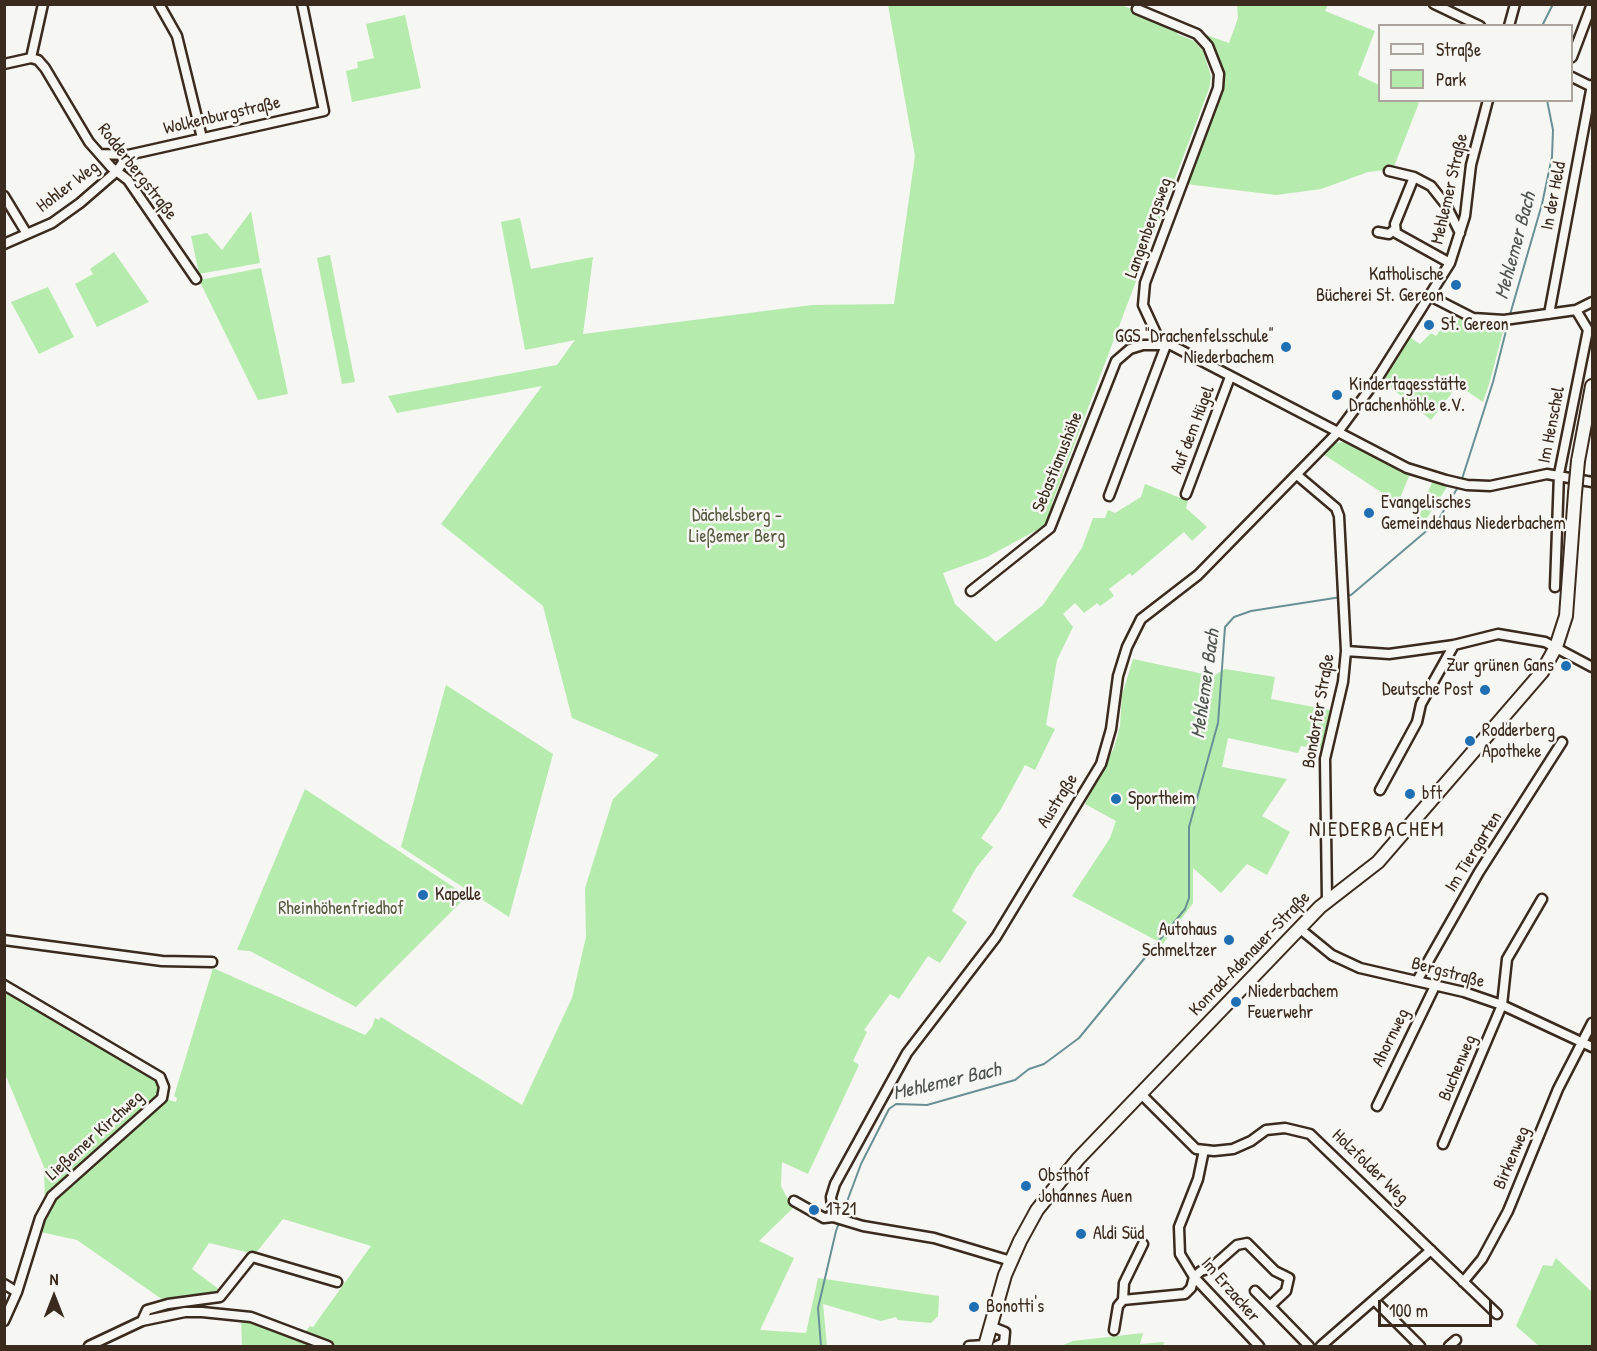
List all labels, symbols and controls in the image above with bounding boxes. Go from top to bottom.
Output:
legend [1378,24,1573,102]
text: Straße [1436,37,1481,62]
text: Park [1436,67,1466,92]
street label: Wolkenburgstraße [161,92,283,140]
street label: Rodderbergstraße [93,119,181,225]
street label: Mehlemer Straße [1427,132,1473,246]
street label: Hohler Weg [33,157,103,217]
street label: In der Held [1537,160,1571,232]
street label: Langenbergsweg [1121,175,1177,281]
water label: Mehlemer Bach [1490,190,1542,302]
place label: Katholische Bücherei St. Gereon [1316,264,1444,306]
marker: Katholische Bücherei St. Gereon [1449,278,1463,292]
place label: St. Gereon [1441,314,1509,336]
marker: St. Gereon [1422,318,1436,332]
place label: GGS "Drachenfelsschule" Niederbachem [1115,326,1274,368]
marker: GGS "Drachenfelsschule" Niederbachem [1279,340,1293,354]
place label: Kindertagesstätte Drachenhöhle e.V. [1349,374,1467,416]
street label: Auf dem Hügel [1166,383,1220,477]
street label: Im Henschel [1534,385,1570,465]
marker: Kindertagesstätte Drachenhöhle e.V. [1330,388,1344,402]
street label: Sebastianushöhe [1028,409,1088,515]
place label: Evangelisches Gemeindehaus Niederbachem [1381,492,1566,534]
park label: Dächelsberg - Ließemer Berg [689,505,785,548]
marker: Evangelisches Gemeindehaus Niederbachem [1362,506,1376,520]
water label: Mehlemer Bach [1186,628,1226,740]
street label: Bondorfer Straße [1298,652,1340,770]
place label: Zur grünen Gans [1446,655,1554,677]
marker: Zur grünen Gans [1559,659,1573,673]
place label: Deutsche Post [1382,679,1473,701]
marker: Deutsche Post [1478,683,1492,697]
place label: Rodderberg Apotheke [1482,720,1555,762]
marker: Rodderberg Apotheke [1463,734,1477,748]
street label: Austraße [1033,770,1083,832]
place label: bft [1422,783,1442,805]
marker: bft [1403,787,1417,801]
place label: Sportheim [1128,788,1195,810]
marker: Sportheim [1109,792,1123,806]
street label: Im Tiergarten [1441,808,1507,896]
district label: NIEDERBACHEM [1309,817,1445,843]
place label: Kapelle [435,884,481,906]
street label: Konrad-Adenauer-Straße [1185,887,1315,1021]
marker: Kapelle [416,888,430,902]
park label: Rheinhöhenfriedhof [278,898,404,920]
place label: Autohaus Schmeltzer [1142,919,1217,962]
marker: Autohaus Schmeltzer [1222,933,1236,947]
street label: Bergstraße [1409,953,1487,993]
place label: Niederbachem Feuerwehr [1248,981,1338,1024]
marker: Niederbachem Feuerwehr [1229,995,1243,1009]
street label: Ahornweg [1368,1005,1414,1071]
street label: Buchenweg [1434,1032,1482,1104]
water label: Mehlemer Bach [891,1058,1003,1106]
street label: Ließemer Kirchweg [42,1087,148,1185]
street label: Birkenweg [1489,1123,1535,1193]
street label: Holzfolder Weg [1327,1125,1413,1209]
place label: Obsthof Johannes Auen [1038,1165,1132,1208]
marker: Obsthof Johannes Auen [1019,1179,1033,1193]
place label: 1721 [826,1199,856,1221]
marker: 1721 [807,1203,821,1217]
place label: Aldi Süd [1093,1223,1144,1245]
marker: Aldi Süd [1074,1227,1088,1241]
street label: Im Erzacker [1196,1253,1264,1327]
north arrow [24,1267,84,1327]
text: N [50,1268,58,1290]
scale bar [1381,1288,1495,1326]
place label: Bonotti's [986,1296,1044,1318]
text: 100 m [1389,1298,1428,1323]
marker: Bonotti's [967,1300,981,1314]

